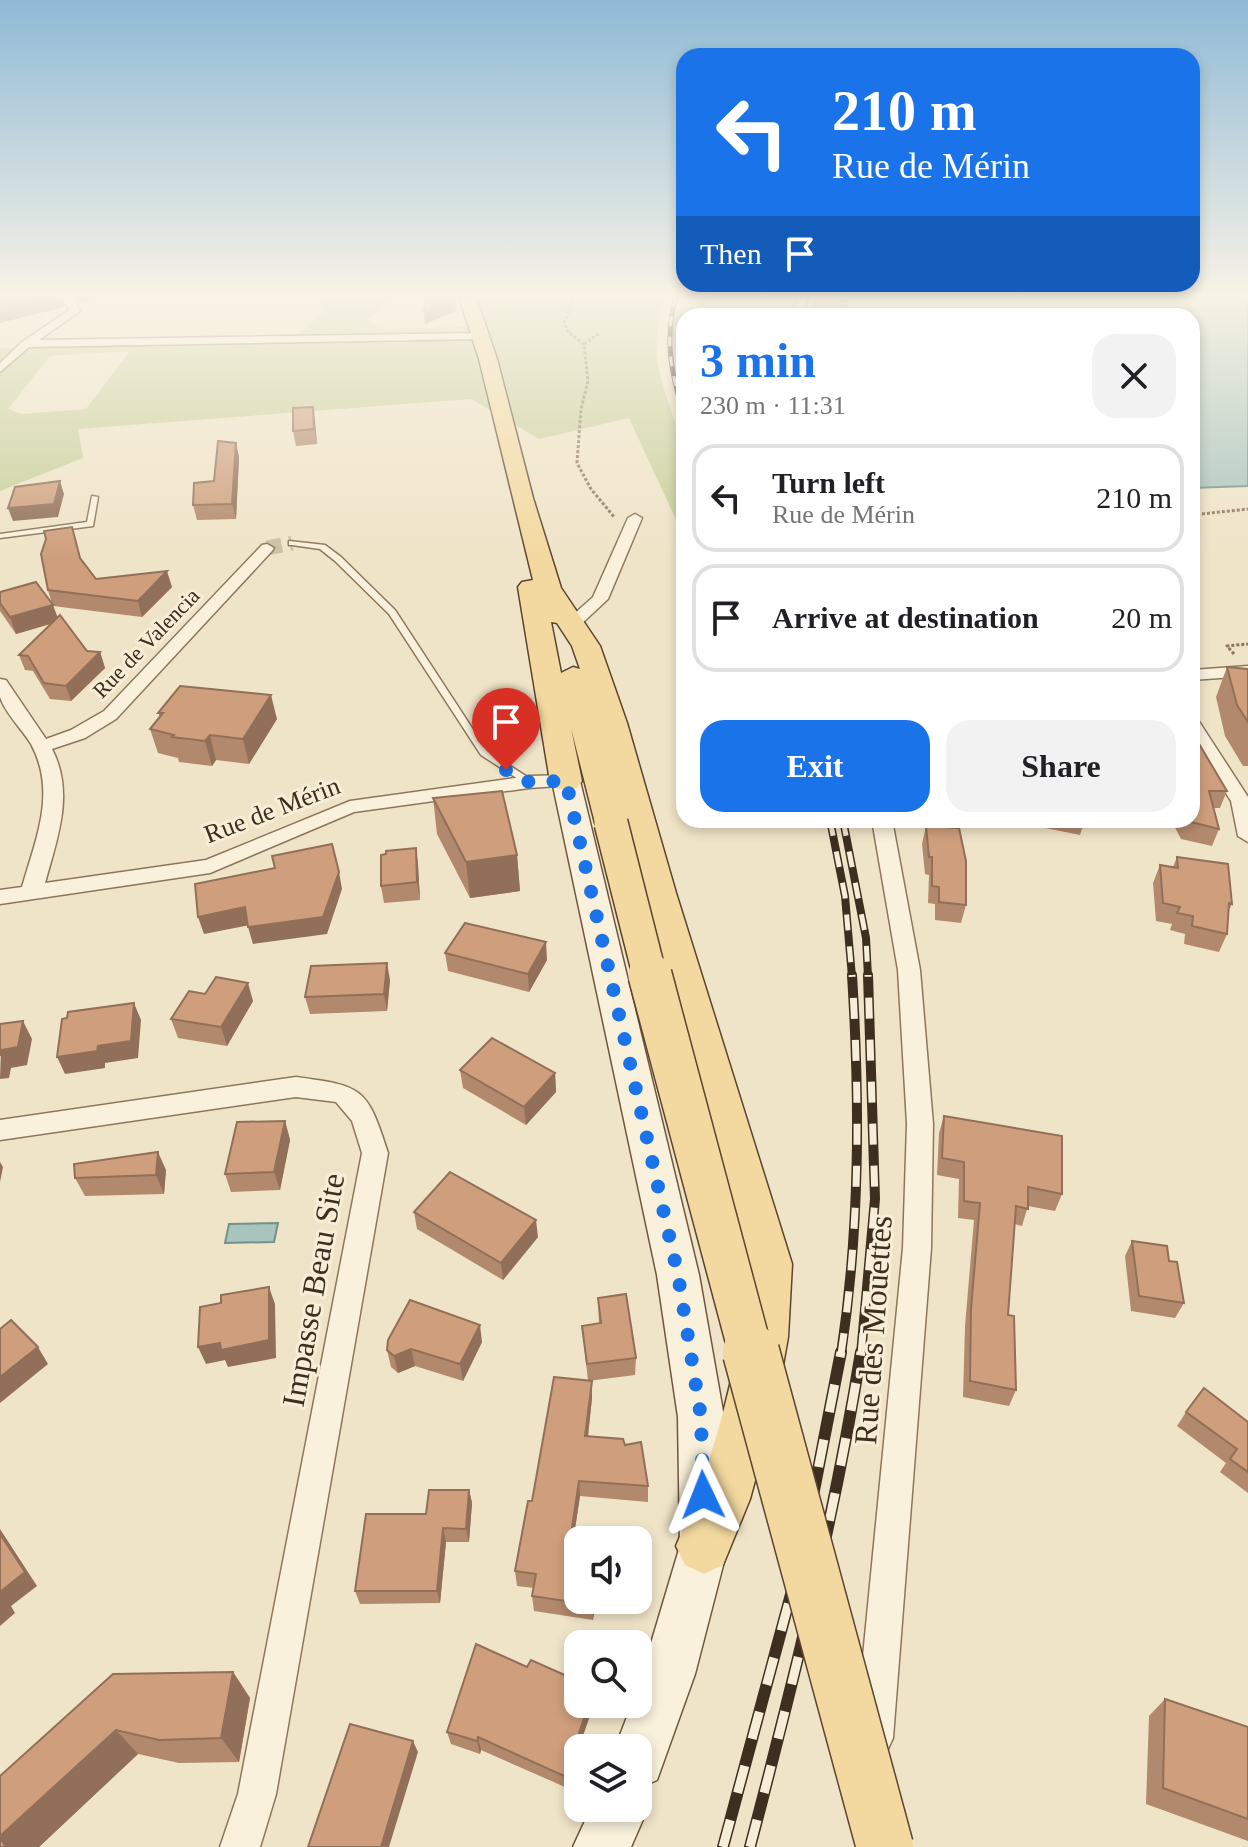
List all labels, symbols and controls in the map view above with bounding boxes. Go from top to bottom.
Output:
icon: left [700,80,804,184]
text: 210 m [832,80,977,142]
text: Rue de Mérin [832,146,1030,186]
icon: arrive [778,232,822,276]
text: Then [700,237,762,270]
text: 3 min [700,334,816,387]
button: close [1092,334,1176,418]
text: 230 m · 11:31 [700,391,846,420]
text: Turn left [772,466,885,499]
icon: left [704,476,748,520]
text: 210 m [1096,481,1172,514]
text: Rue de Mérin [772,500,915,529]
street label: Rue de Valencia [87,583,205,703]
icon: arrive [704,596,748,640]
text: Arrive at destination [772,601,1039,634]
text: 20 m [1111,601,1172,634]
pin [472,688,540,770]
icon: arrive [484,700,528,744]
button: Exit [700,720,930,812]
button: Share [946,720,1176,812]
street label: Rue de Mérin [200,771,344,849]
street label: Impasse Beau Site [275,1170,351,1410]
street label: Rue des Mouettes [847,1214,899,1446]
position arrow [661,1453,745,1537]
map controls [564,1526,652,1822]
button: sound [564,1526,652,1614]
button: search [564,1630,652,1718]
button: layers [564,1734,652,1822]

